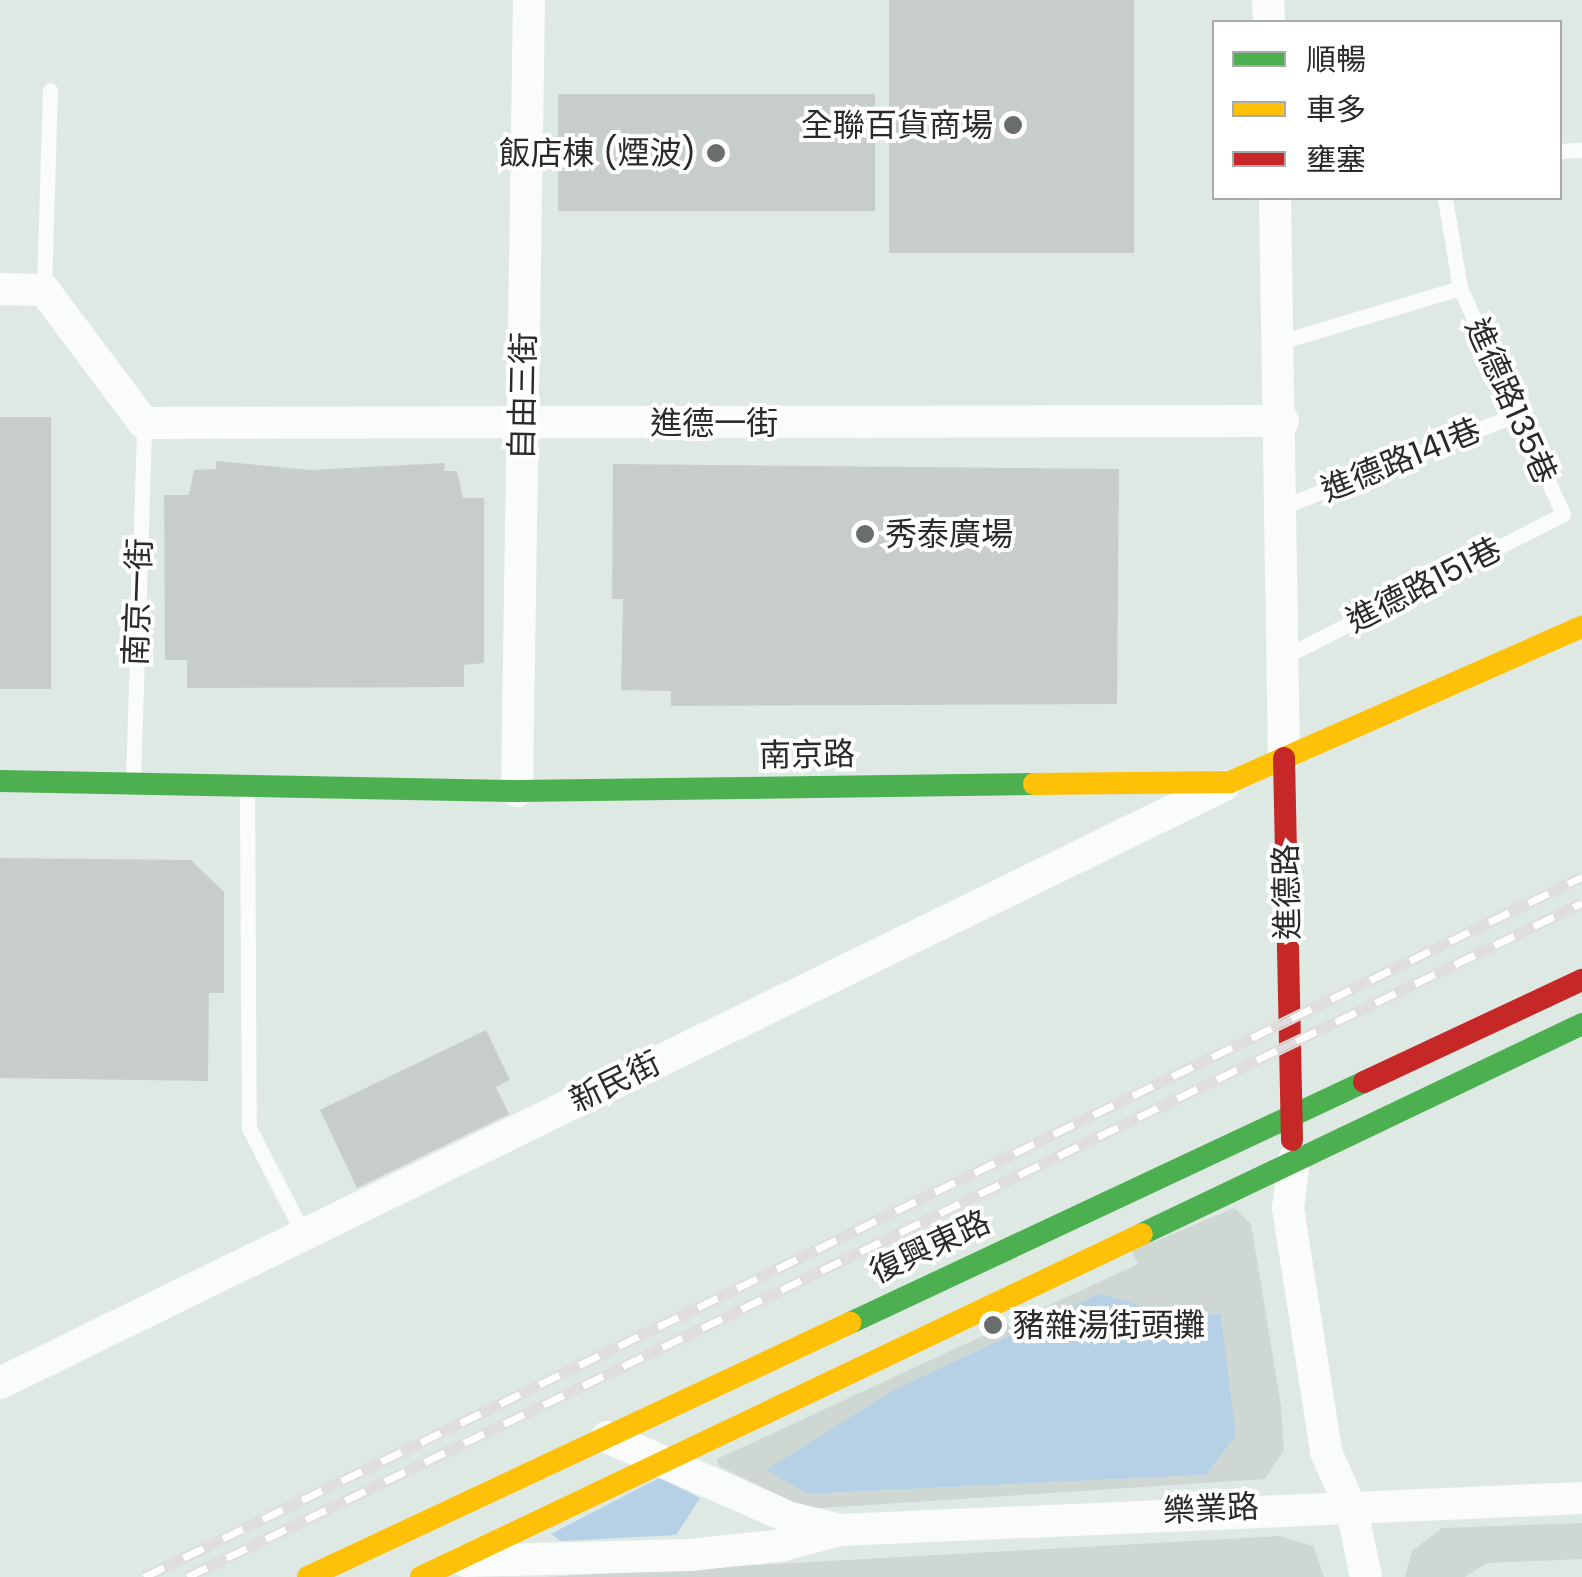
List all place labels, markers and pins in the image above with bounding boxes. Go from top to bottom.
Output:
place label: 全聯百貨商場 [801,106,993,144]
marker: 全聯百貨商場 [1002,114,1024,136]
place label: 飯店棟 (煙波) [498,134,696,172]
marker: 飯店棟 (煙波) [705,142,727,164]
place label: 秀泰廣場 [885,515,1013,553]
marker: 秀泰廣場 [854,523,876,545]
place label: 豬雜湯街頭攤 [1013,1306,1205,1344]
marker: 豬雜湯街頭攤 [982,1314,1004,1336]

